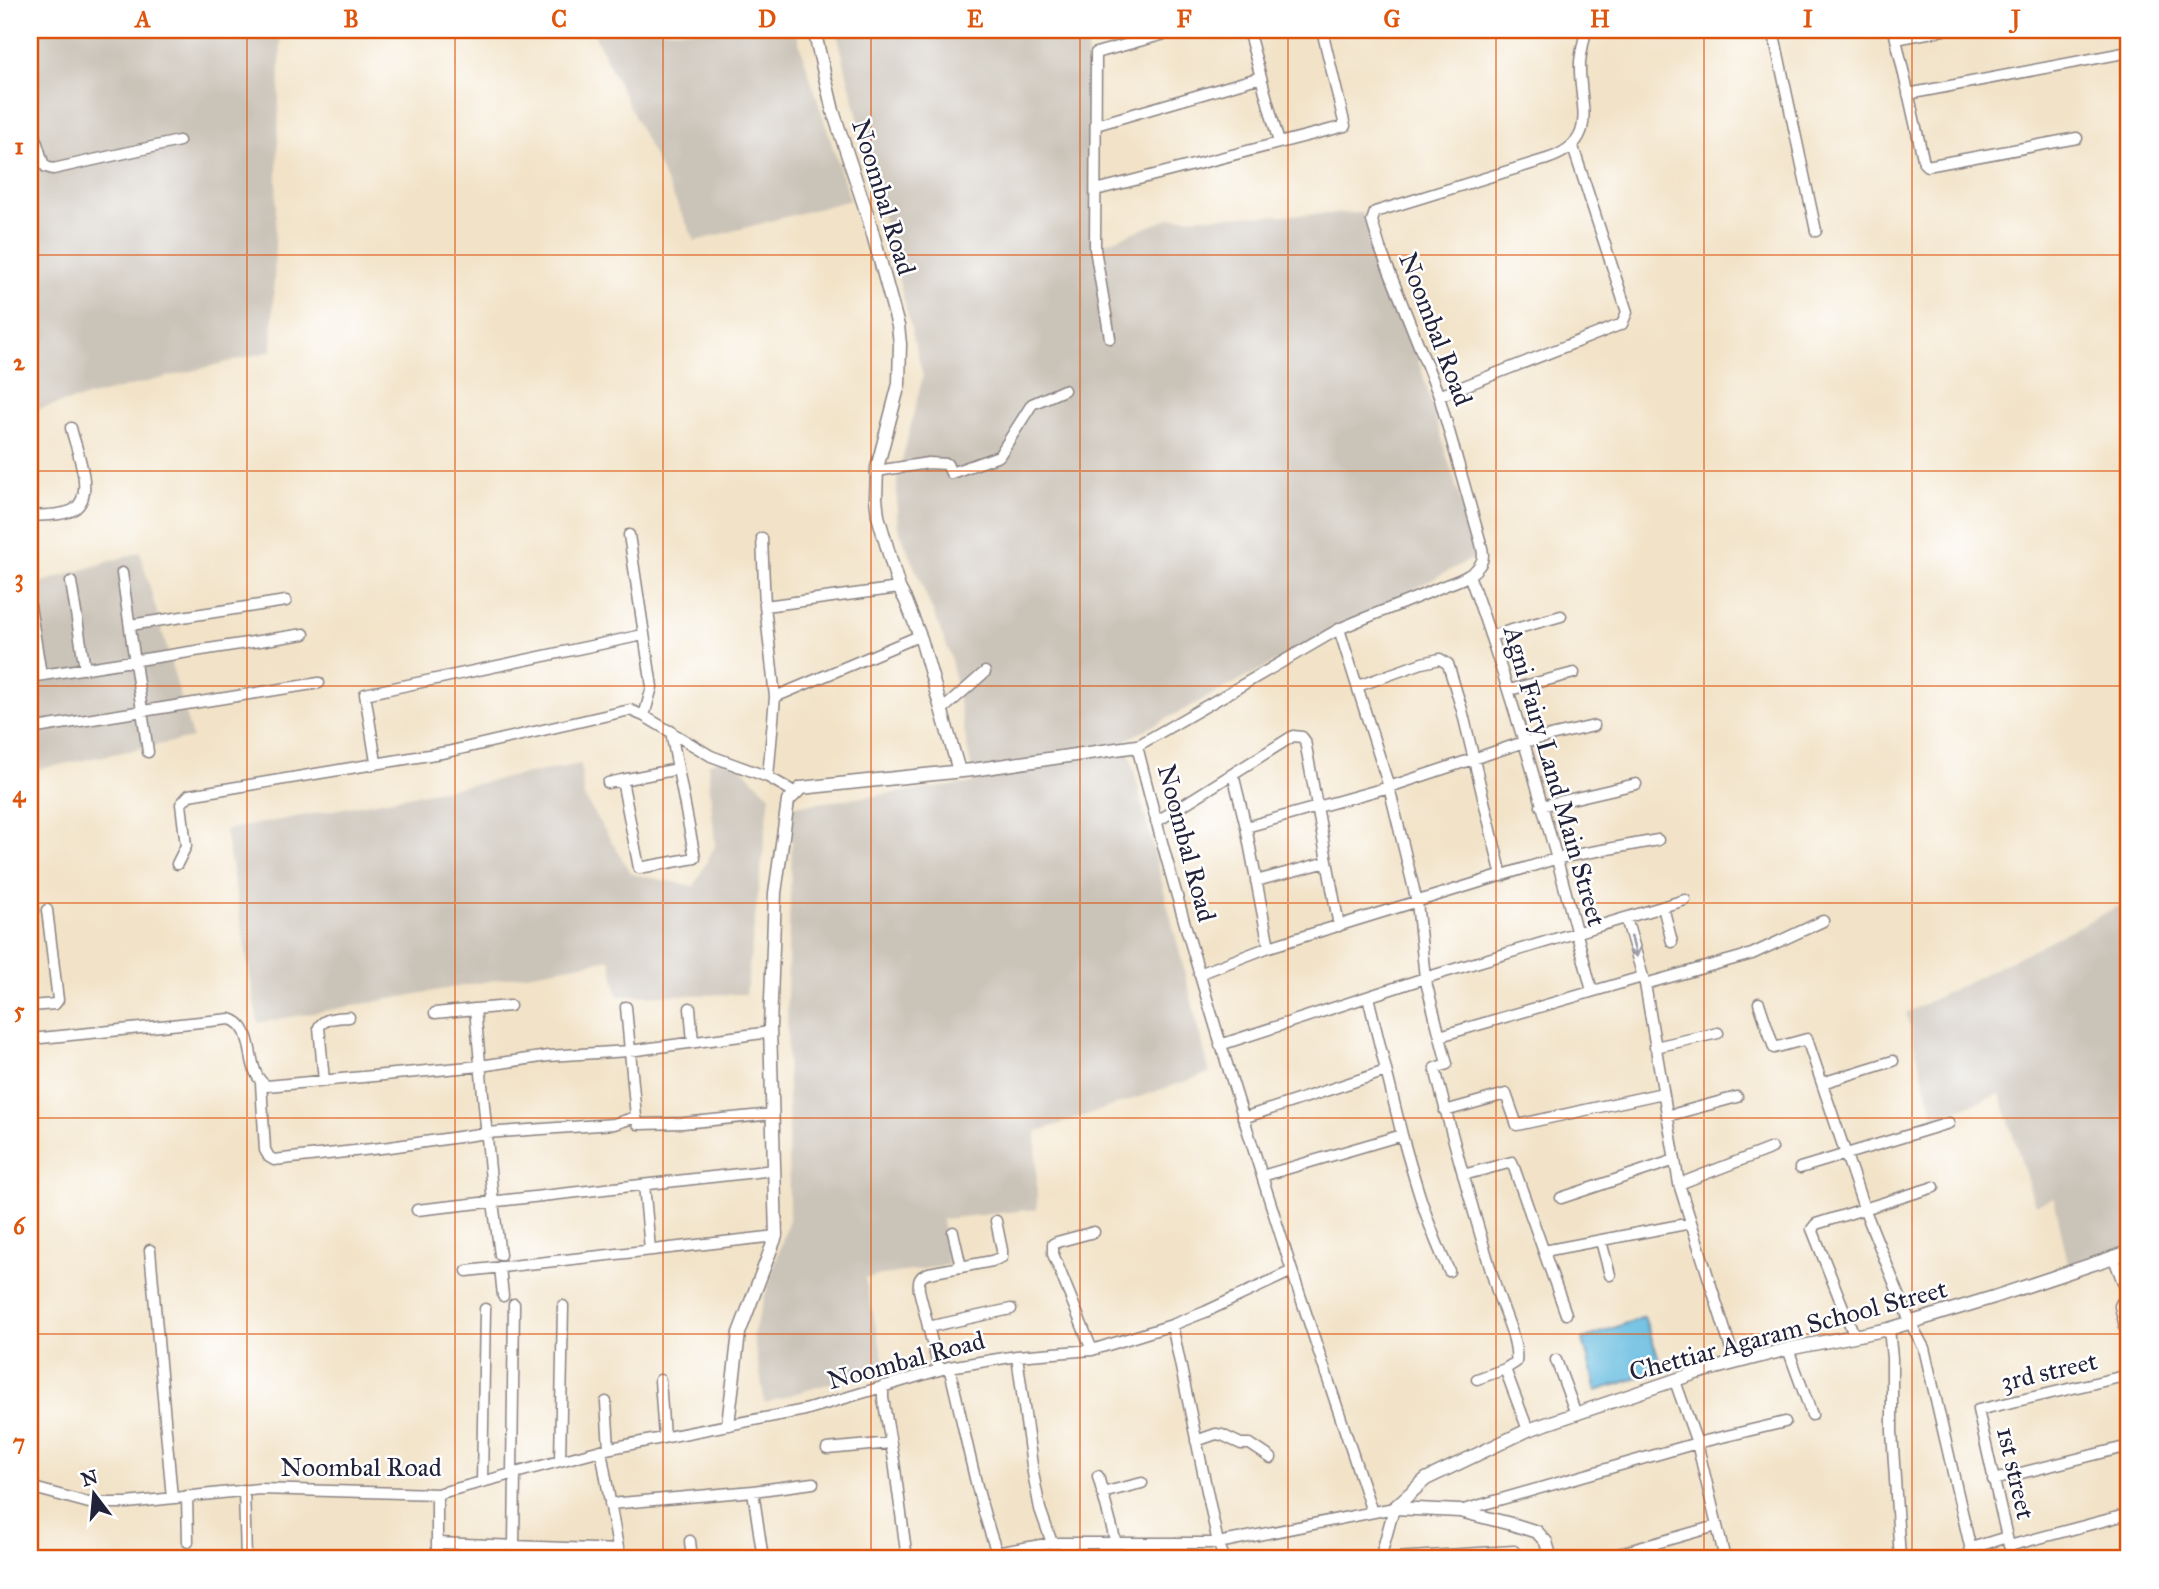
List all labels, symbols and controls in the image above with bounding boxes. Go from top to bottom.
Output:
text: A [133,5,151,33]
text: B [343,5,359,33]
text: C [551,5,567,33]
text: D [758,5,776,33]
text: E [967,5,984,33]
text: F [1176,5,1192,33]
text: G [1384,5,1401,33]
text: H [1590,5,1610,33]
text: I [1803,5,1813,33]
text: J [2008,5,2021,34]
street label: Noombal Road [845,115,923,279]
text: 1 [14,132,24,160]
street label: Noombal Road [1392,248,1480,410]
text: 2 [13,348,25,376]
text: 3 [14,564,24,593]
street label: Agni Fairy Land Main Street [1497,621,1613,930]
street label: Noombal Road [1151,761,1223,925]
text: 4 [13,780,27,808]
one-way arrow [1628,936,1641,958]
text: 5 [14,996,25,1024]
text: 6 [13,1212,26,1240]
street label: Chettiar Agaram School Street [1626,1272,1950,1388]
street label: Noombal Road [824,1324,988,1396]
street label: 3rd street [1998,1344,2100,1398]
street label: 1st street [1990,1424,2042,1522]
text: 7 [13,1428,25,1456]
street label: Noombal Road [280,1451,442,1483]
north arrow [60,1460,130,1530]
text: N [79,1465,100,1491]

